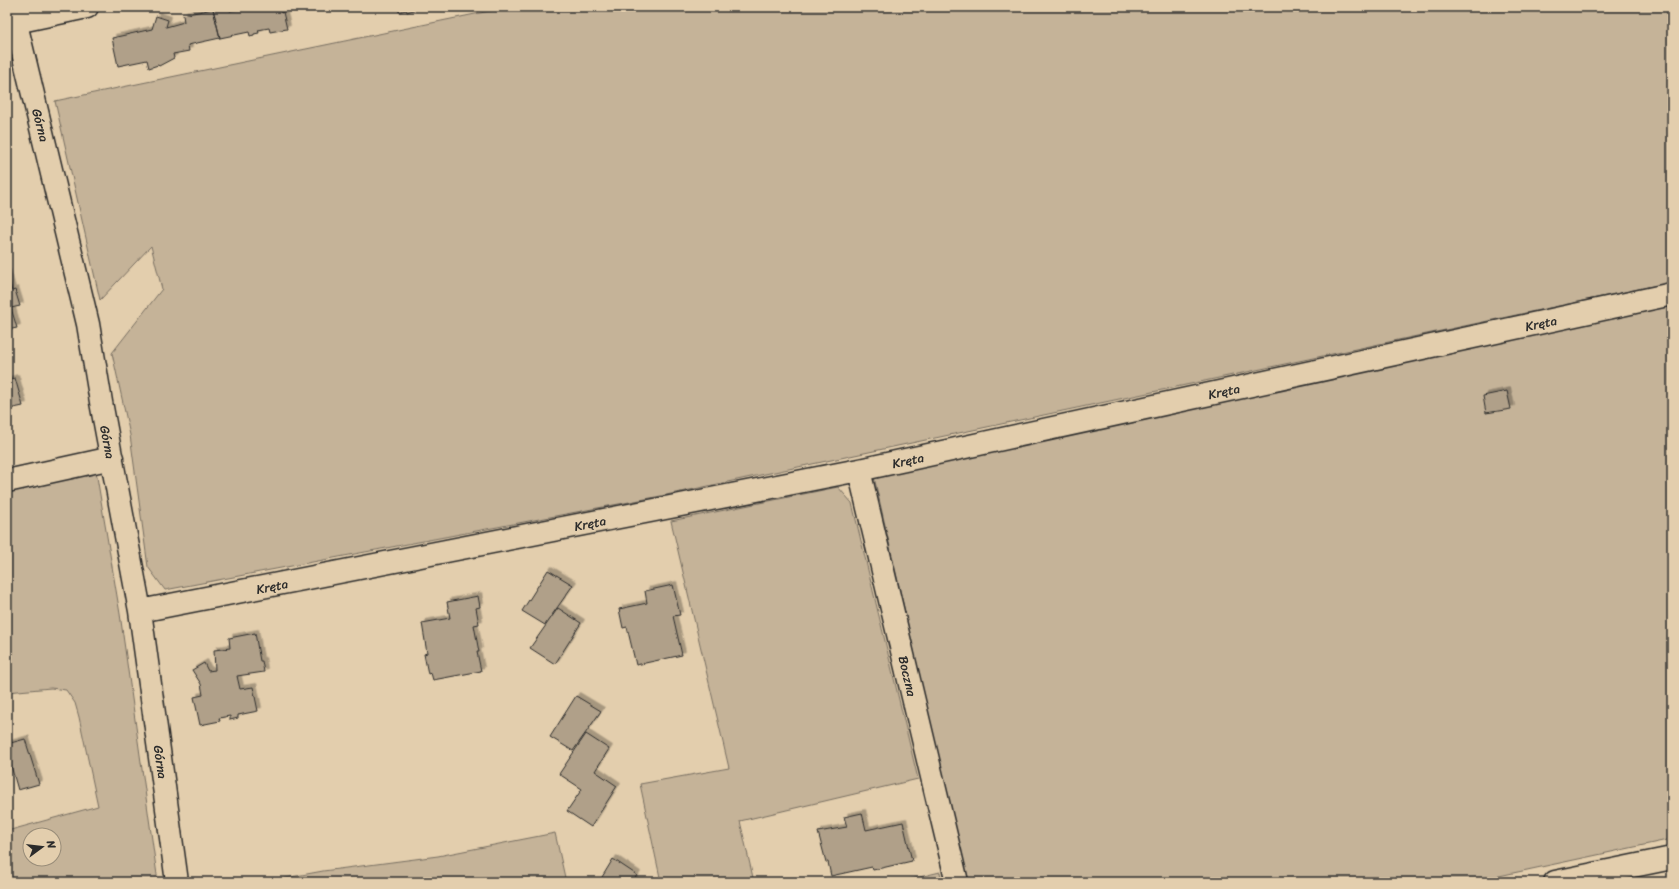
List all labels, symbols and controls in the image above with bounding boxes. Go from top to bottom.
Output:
street label: Górna [25,106,56,145]
street label: Kręta [1523,309,1560,338]
street label: Kręta [1206,377,1243,406]
street label: Górna [93,423,122,461]
street label: Kręta [890,446,927,475]
street label: Kręta [572,509,609,538]
street label: Kręta [254,572,291,601]
street label: Boczna [892,654,923,699]
street label: Górna [147,744,174,781]
north arrow [22,827,62,867]
text: N [41,837,61,851]

